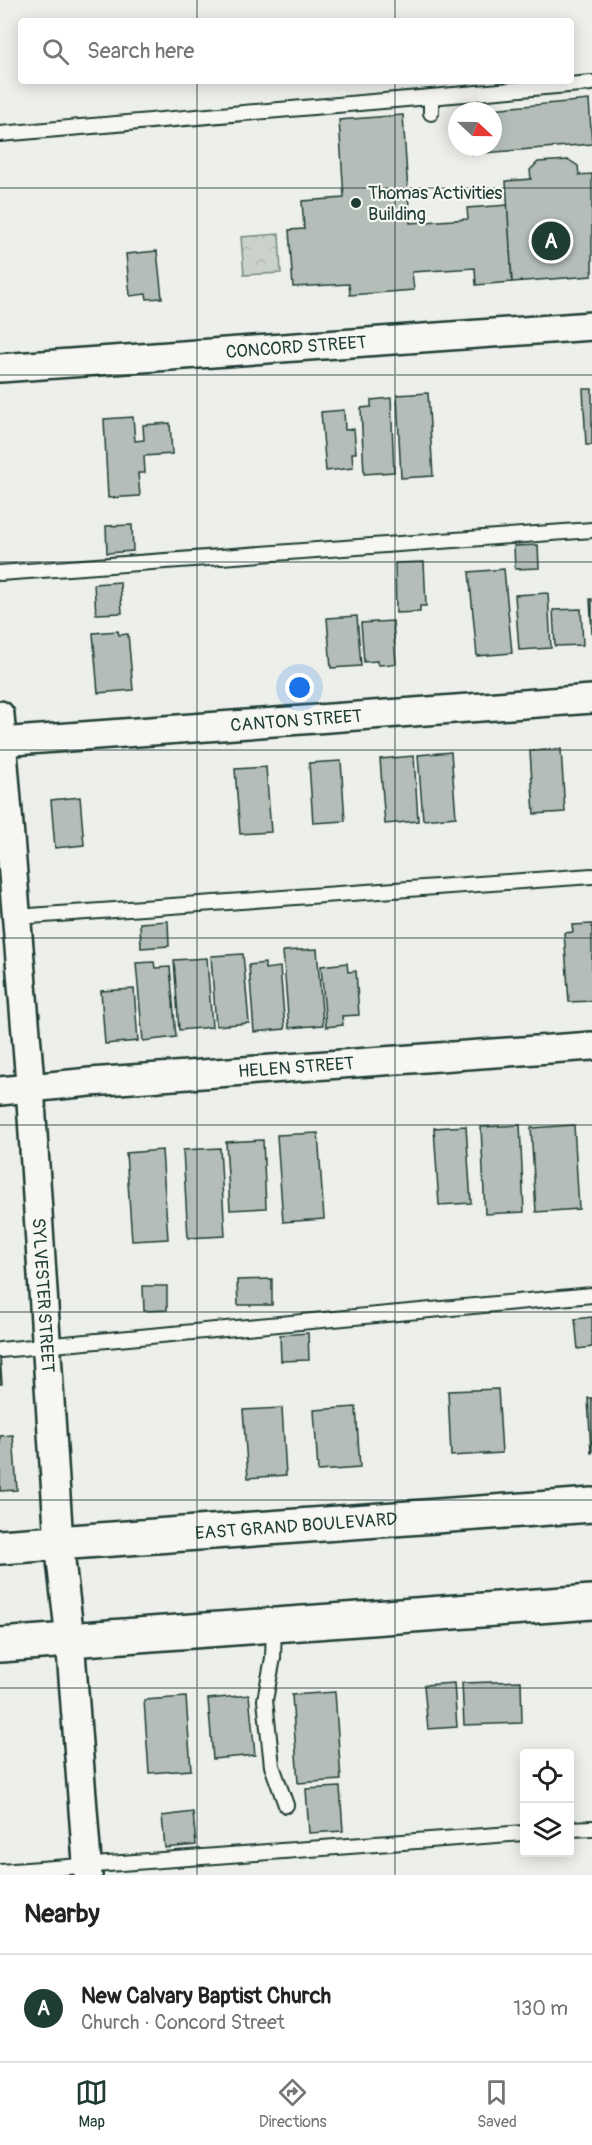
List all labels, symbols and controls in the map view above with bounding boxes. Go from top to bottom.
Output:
search box [18,18,574,84]
icon: search [39,35,72,68]
text: Search here [87,37,194,65]
north arrow [448,102,502,156]
place label: Thomas Activities Building [368,182,502,226]
marker: Thomas Activities Building [349,196,363,210]
pin: A [532,218,570,264]
street label: CONCORD STREET [225,331,367,363]
your location [285,673,314,702]
street label: CANTON STREET [229,704,363,737]
street label: HELEN STREET [237,1052,355,1083]
street label: SYLVESTER STREET [27,1217,60,1374]
street label: EAST GRAND BOULEVARD [194,1507,398,1545]
map controls [520,1749,574,1857]
button: locate [520,1749,574,1803]
button: layers [520,1803,574,1857]
text: Nearby [24,1898,100,1930]
text: New Calvary Baptist Church [81,1982,331,2010]
text: A [37,1996,50,2021]
text: 130 m [513,1996,568,2021]
text: Church · Concord Street [81,2010,285,2035]
tab: Map [75,2076,108,2132]
tab: Directions [259,2076,327,2132]
tab: Saved [477,2076,517,2132]

